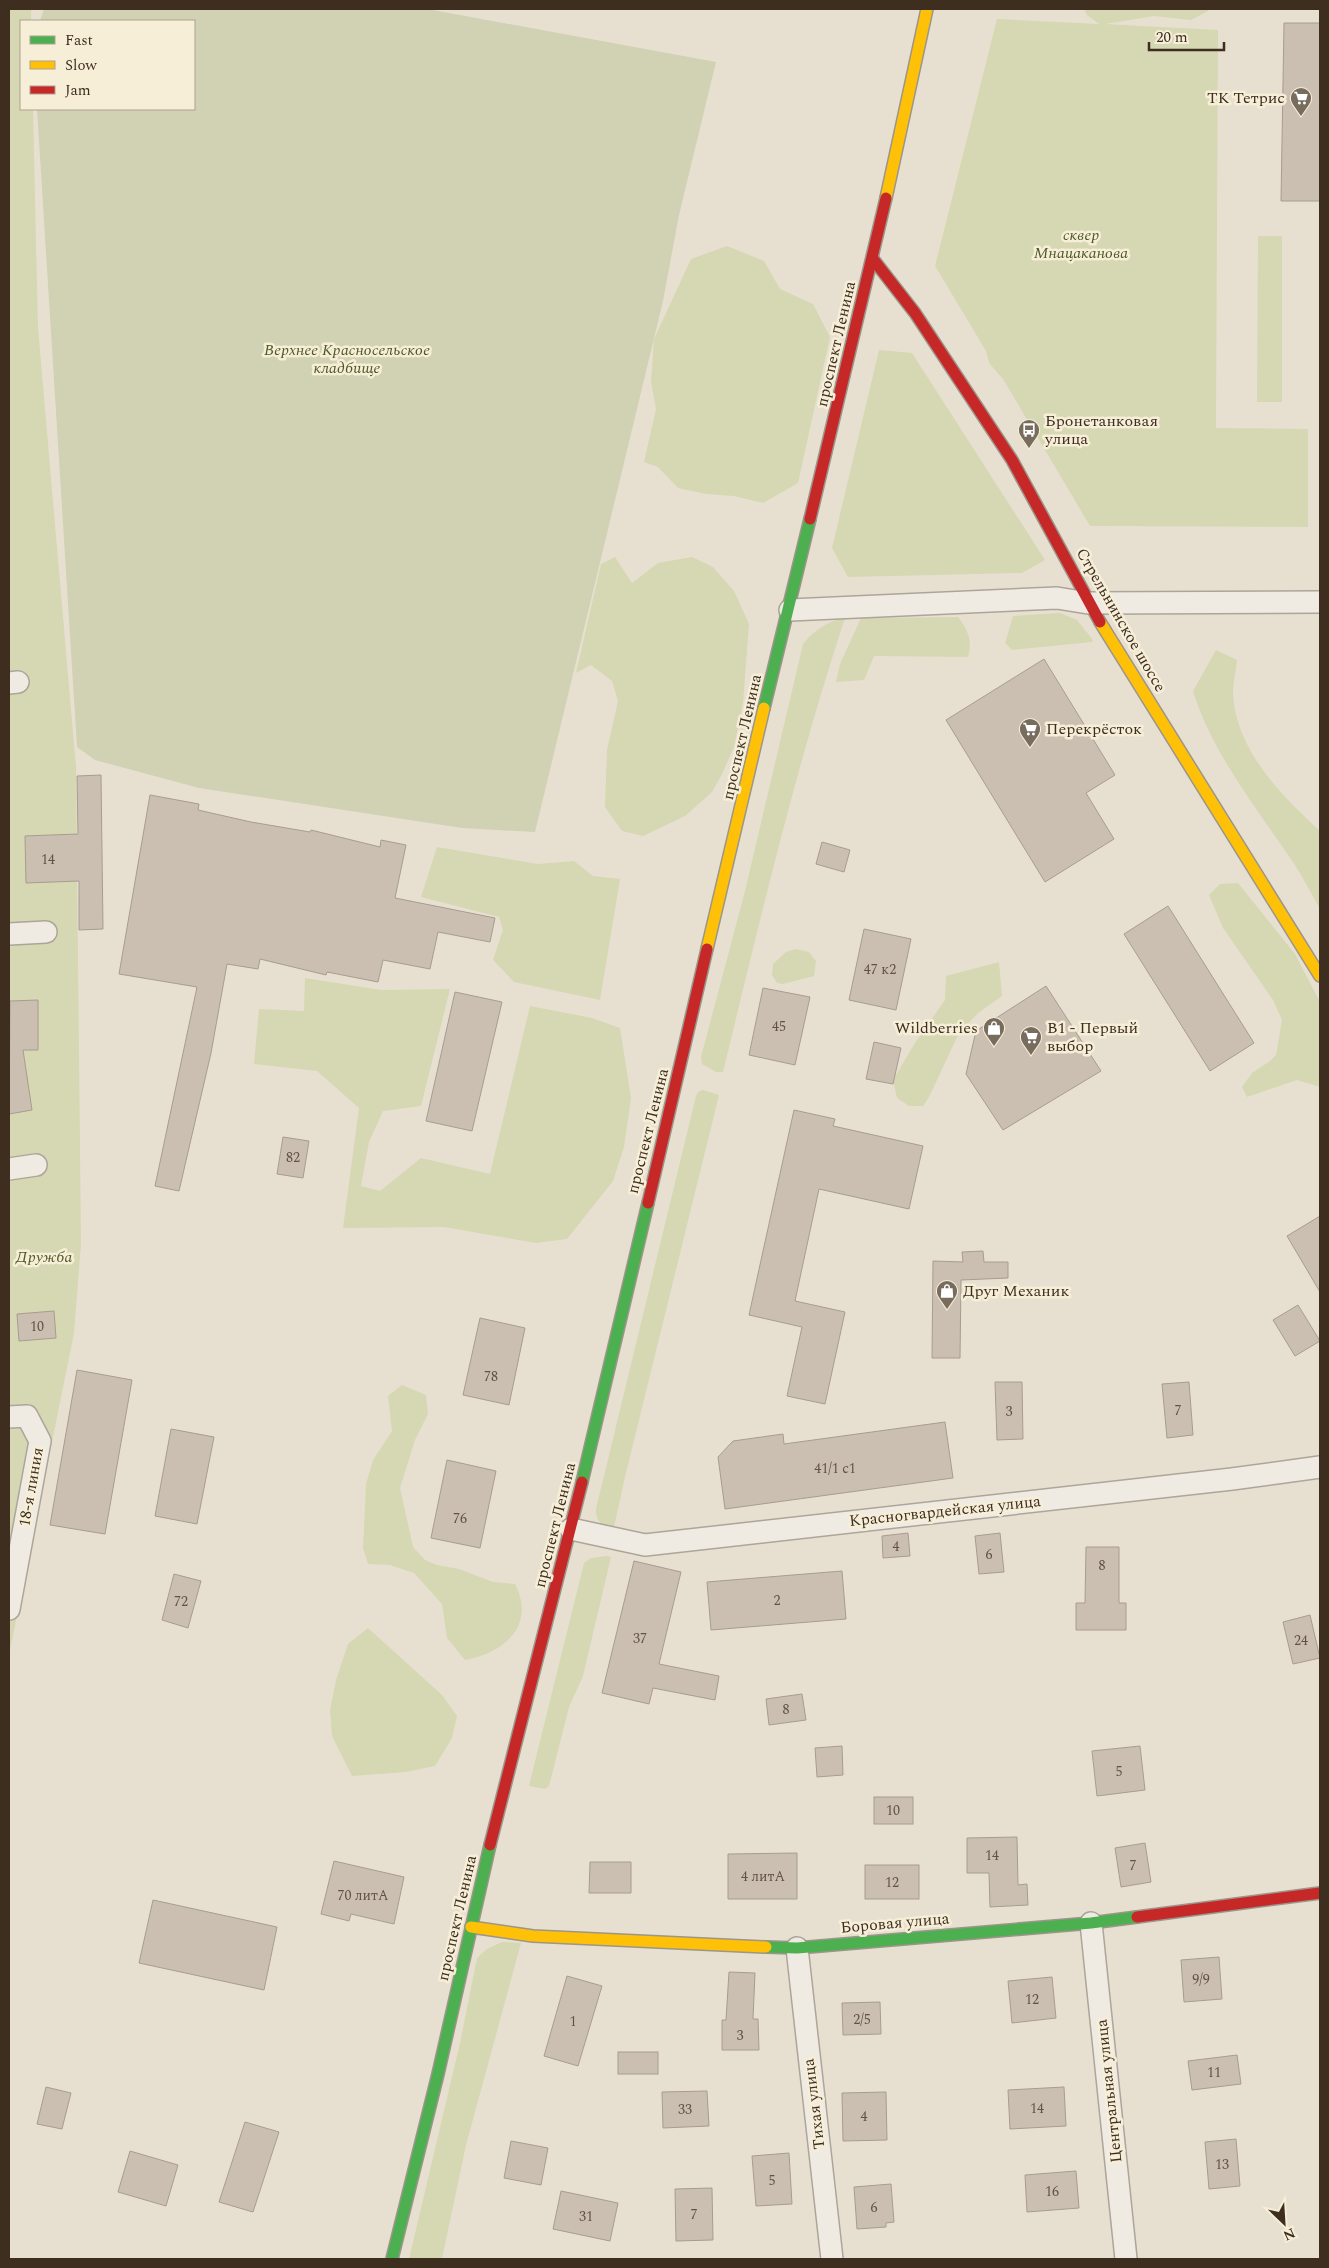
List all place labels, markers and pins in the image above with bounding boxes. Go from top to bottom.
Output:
place label: ТК Тетрис [1207,86,1285,110]
supermarket icon: ТК Тетрис [1289,86,1313,117]
place label: Бронетанковая улица [1044,409,1158,451]
bus stop icon: Бронетанковая улица [1017,418,1041,449]
supermarket icon: Перекрёсток [1018,717,1042,748]
place label: Перекрёсток [1046,717,1142,741]
place label: Wildberries [895,1016,978,1040]
shop icon: Wildberries [982,1016,1006,1047]
place label: В1 - Первый выбор [1047,1016,1138,1058]
supermarket icon: В1 - Первый выбор [1019,1025,1043,1056]
shop icon: Друг Механик [935,1279,959,1310]
place label: Друг Механик [963,1279,1069,1303]

